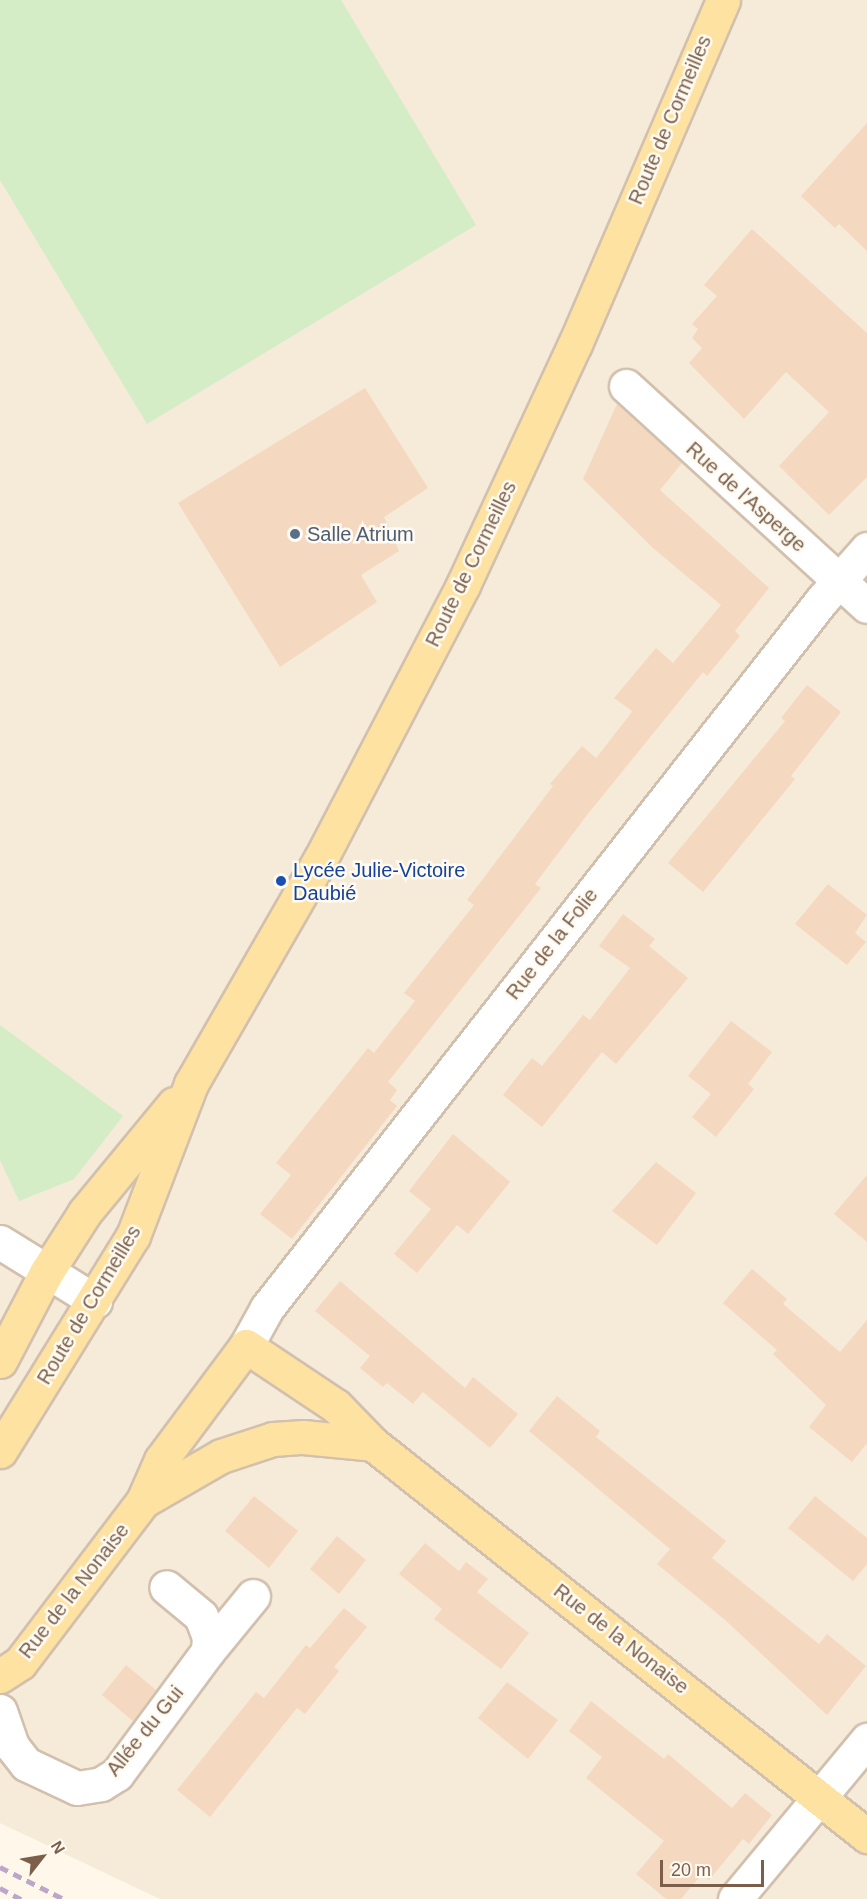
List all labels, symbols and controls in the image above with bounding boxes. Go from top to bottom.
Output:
street label: Route de Cormeilles [624,32,716,208]
street label: Rue de l'Asperge [681,437,811,557]
street label: Route de Cormeilles [420,477,522,651]
place label: Salle Atrium [307,522,415,546]
marker: Salle Atrium [288,527,302,541]
place label: Lycée Julie-Victoire Daubié [293,858,465,905]
marker: Lycée Julie-Victoire Daubié [274,874,288,888]
street label: Rue de la Folie [501,884,603,1004]
street label: Route de Cormeilles [32,1221,146,1389]
street label: Rue de la Nonaise [14,1519,134,1663]
street label: Rue de la Nonaise [549,1579,693,1699]
street label: Allée du Gui [101,1681,189,1781]
north arrow [12,1827,72,1887]
text: N [48,1838,68,1857]
scale bar [663,1848,766,1886]
text: 20 m [671,1860,711,1880]

